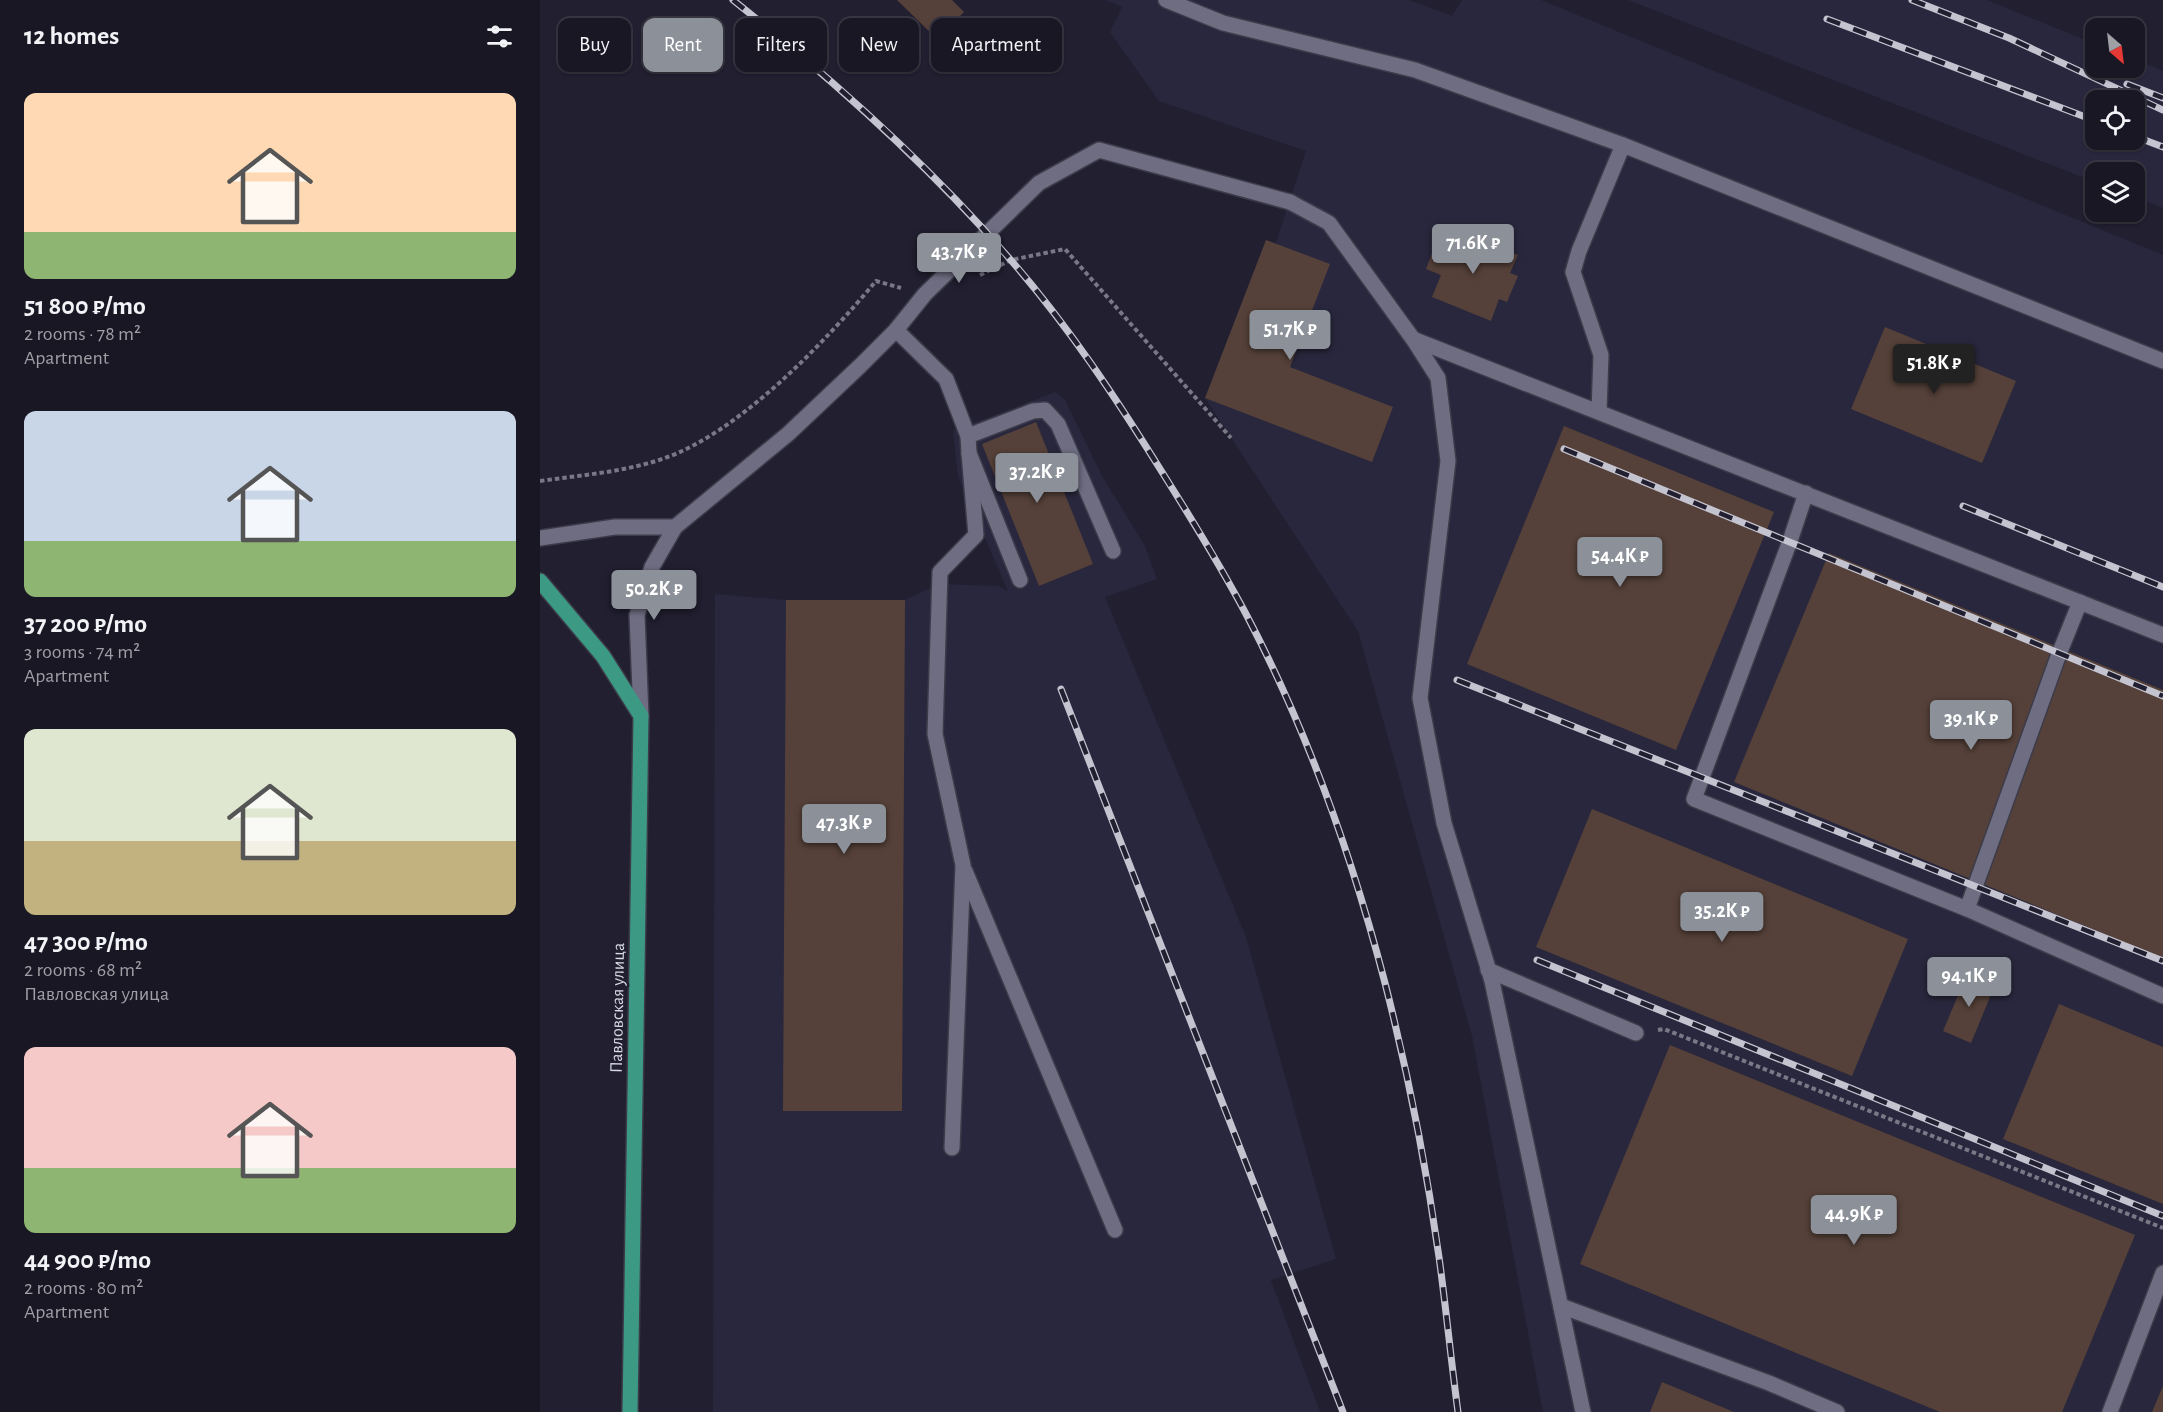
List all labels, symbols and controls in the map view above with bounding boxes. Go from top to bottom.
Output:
chip: Buy [558,18,631,72]
chip: Rent [643,18,723,72]
chip: Filters [735,18,827,72]
chip: New [839,18,919,72]
chip: Apartment [931,18,1062,72]
north arrow [2085,18,2145,78]
map controls [2085,18,2145,222]
icon: filters [483,20,516,53]
text: 12 homes [24,23,119,49]
button: locate [2085,90,2145,150]
icon: home [216,132,324,240]
button: layers [2085,162,2145,222]
pin: 71.6K ₽ [1418,224,1528,275]
pin: 43.7K ₽ [904,233,1014,284]
text: 71.6K ₽ [1446,233,1500,253]
text: 43.7K ₽ [931,242,987,262]
text: 51 800 ₽/mo [24,293,146,319]
pin: 51.7K ₽ [1235,310,1345,361]
text: 51.7K ₽ [1263,319,1317,339]
text: 2 rooms · 78 m² [24,324,141,344]
pin: 51.8K ₽ [1879,344,1989,395]
text: Apartment [24,348,109,368]
text: 51.8K ₽ [1907,353,1961,373]
icon: home [216,450,324,558]
pin: 37.2K ₽ [982,453,1092,504]
text: 37.2K ₽ [1009,462,1065,482]
pin: 54.4K ₽ [1565,537,1675,588]
text: 54.4K ₽ [1591,546,1649,566]
pin: 50.2K ₽ [599,570,709,621]
text: 50.2K ₽ [625,579,683,599]
text: 37 200 ₽/mo [24,611,147,637]
text: 3 rooms · 74 m² [24,642,140,662]
text: Apartment [24,666,109,686]
pin: 39.1K ₽ [1916,700,2026,751]
text: 39.1K ₽ [1944,709,1998,729]
icon: home [216,768,324,876]
pin: 47.3K ₽ [789,804,899,855]
text: 47.3K ₽ [816,813,872,833]
pin: 35.2K ₽ [1667,892,1777,943]
text: 35.2K ₽ [1694,901,1750,921]
text: 47 300 ₽/mo [24,929,148,955]
street label: Павловская улица [608,943,628,1073]
pin: 94.1K ₽ [1914,957,2024,1008]
text: 2 rooms · 68 m² [24,960,142,980]
text: 94.1K ₽ [1941,966,1997,986]
text: Павловская улица [24,984,169,1004]
icon: home [216,1086,324,1194]
pin: 44.9K ₽ [1799,1195,1909,1246]
text: 44.9K ₽ [1825,1204,1883,1224]
text: 44 900 ₽/mo [24,1247,151,1273]
text: 2 rooms · 80 m² [24,1278,143,1298]
text: Apartment [24,1302,109,1322]

